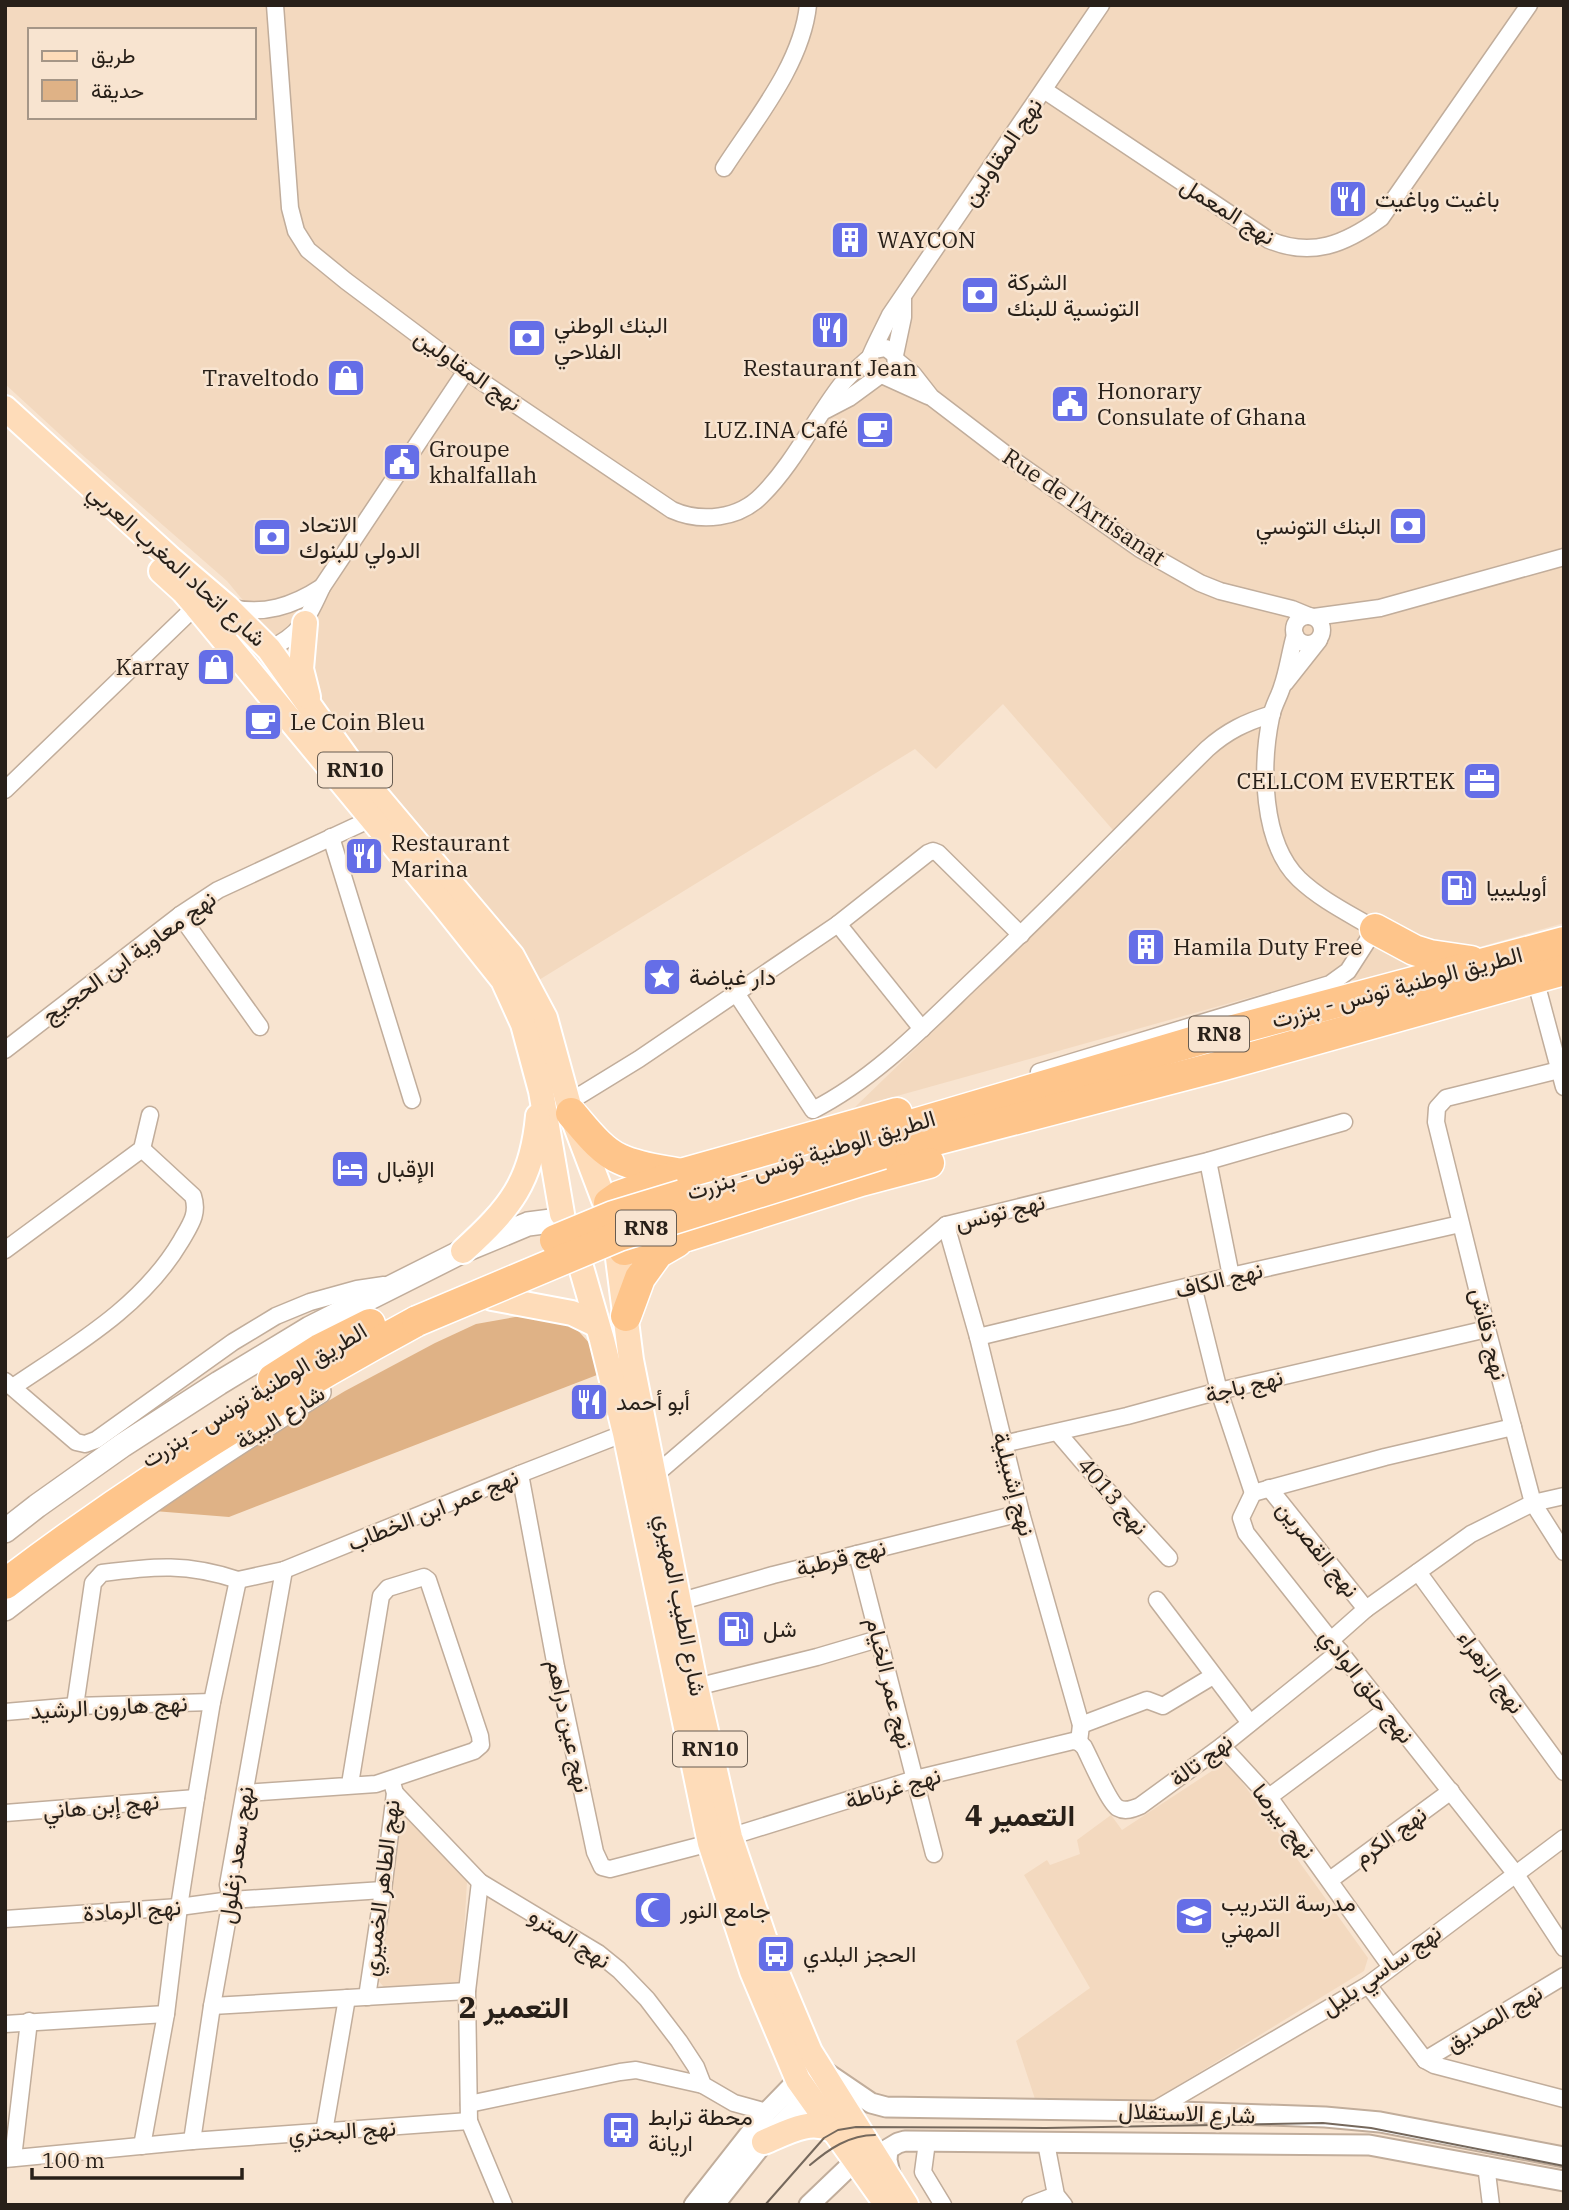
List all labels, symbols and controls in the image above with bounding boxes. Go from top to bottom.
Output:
legend [28,28,256,119]
text: طريق [91,41,136,69]
text: حديقة [91,76,144,104]
street label: نهج المقاولين [954,92,1050,212]
street label: نهج المعمل [1175,169,1281,253]
restaurant icon: باغيت وباغيت [1327,178,1369,220]
place label: باغيت وباغيت [1375,183,1500,213]
building icon: WAYCON [829,219,871,261]
place label: WAYCON [877,224,976,254]
place label: الشركة التونسية للبنك [1007,266,1140,323]
bank icon: الشركة التونسية للبنك [959,274,1001,316]
place label: البنك الوطني الفلاحي [554,309,668,370]
restaurant icon: Restaurant Jean [809,309,851,351]
bank icon: البنك الوطني الفلاحي [506,317,548,359]
street label: نهج المقاولين [408,321,528,419]
place label: Restaurant Jean [743,352,917,382]
shop icon: Traveltodo [325,357,367,399]
place label: Traveltodo [202,362,319,392]
place label: Honorary Consulate of Ghana [1097,375,1307,431]
public building icon: Honorary Consulate of Ghana [1049,383,1091,425]
cafe icon: LUZ.INA Café [854,409,896,451]
place label: LUZ.INA Café [704,414,848,444]
place label: Groupe khalfallah [429,433,537,489]
public building icon: Groupe khalfallah [381,441,423,483]
street label: Rue de l'Artisanat [998,441,1172,572]
street label: شارع اتحاد المغرب العربي [79,476,273,656]
bank icon: البنك التونسي [1387,505,1429,547]
place label: الاتحاد الدولي للبنوك [299,508,420,569]
place label: البنك التونسي [1256,510,1381,545]
bank icon: الاتحاد الدولي للبنوك [251,516,293,558]
shop icon: Karray [195,646,237,688]
place label: Karray [116,651,190,681]
cafe icon: Le Coin Bleu [242,701,284,743]
place label: Le Coin Bleu [290,706,425,736]
road number: RN10 [318,752,392,788]
office icon: CELLCOM EVERTEK [1461,760,1503,802]
place label: CELLCOM EVERTEK [1236,765,1455,795]
place label: Restaurant Marina [391,827,510,883]
restaurant icon: Restaurant Marina [343,835,385,877]
fuel station icon: أويليبيا [1438,867,1480,909]
place label: أويليبيا [1486,872,1547,902]
street label: نهج معاوية ابن الحجيج [35,883,223,1031]
building icon: Hamila Duty Free [1125,926,1167,968]
place label: Hamila Duty Free [1173,931,1363,961]
street label: الطريق الوطنية تونس - بنزرت [1268,938,1526,1035]
place icon: دار غياضة [641,956,683,998]
place label: دار غياضة [689,961,776,992]
road number: RN8 [1189,1016,1249,1052]
street label: الطريق الوطنية تونس - بنزرت [683,1102,939,1207]
hotel icon: الإقبال [329,1148,371,1190]
place label: الإقبال [377,1153,435,1184]
street label: نهج تونس [952,1185,1048,1239]
road number: RN8 [616,1210,676,1246]
street label: نهج الكاف [1172,1254,1266,1306]
street label: نهج دقاش [1462,1285,1516,1383]
street label: الطريق الوطنية تونس - بنزرت [135,1315,372,1474]
street label: نهج باجة [1202,1361,1286,1411]
street label: شارع البيئة [229,1377,331,1457]
restaurant icon: أبو أحمد [568,1381,610,1423]
place label: أبو أحمد [616,1386,690,1417]
street label: نهج إشبيلية [985,1428,1043,1540]
street label: نهج 4013 [1070,1450,1156,1542]
street label: نهج عمر ابن الخطاب [343,1461,523,1559]
street label: نهج القصرين [1269,1494,1367,1604]
street label: شارع الطيب المهيري [645,1511,714,1699]
street label: نهج قرطبة [793,1531,889,1585]
fuel station icon: شل [715,1608,757,1650]
place label: شل [763,1613,797,1643]
street label: نهج عمر الخيام [858,1614,922,1752]
street label: نهج حلق الوادي [1310,1622,1422,1752]
street label: نهج الزهراء [1450,1624,1532,1720]
street label: نهج عين دراهم [539,1656,599,1796]
street label: نهج هارون الرشيد [29,1687,189,1727]
street label: نهج تالة [1163,1726,1239,1794]
road number: RN10 [673,1732,747,1766]
street label: نهج غرناطة [842,1759,944,1817]
street label: نهج بيرصا [1244,1777,1324,1865]
street label: نهج سعد زغلول [211,1784,261,1926]
street label: نهج إبن هاني [41,1785,161,1830]
district label: التعمير 4 [965,1795,1075,1834]
street label: نهج الطاهر الخميري [354,1798,411,1979]
street label: نهج الكرم [1347,1798,1433,1874]
place label: مدرسة التدريب المهني [1221,1887,1356,1948]
mosque icon: جامع النور [632,1889,674,1931]
street label: نهج الرمادة [82,1891,182,1929]
place label: جامع النور [679,1894,771,1926]
school or university icon: مدرسة التدريب المهني [1173,1895,1215,1937]
street label: نهج المترو [523,1900,617,1976]
street label: نهج ساسي بليل [1314,1917,1449,2026]
bus stop icon: الحجز البلدي [755,1933,797,1975]
place label: الحجز البلدي [803,1938,916,1973]
street label: نهج الصديق [1439,1976,1549,2060]
district label: التعمير 2 [459,1987,569,2026]
street label: شارع الاستقلال [1118,2095,1256,2131]
place label: محطة ترابط اريانة [648,2101,753,2158]
bus stop icon: محطة ترابط اريانة [600,2109,642,2151]
street label: نهج البحتري [287,2111,397,2154]
scale bar [32,2136,242,2180]
text: 100 m [42,2146,105,2174]

